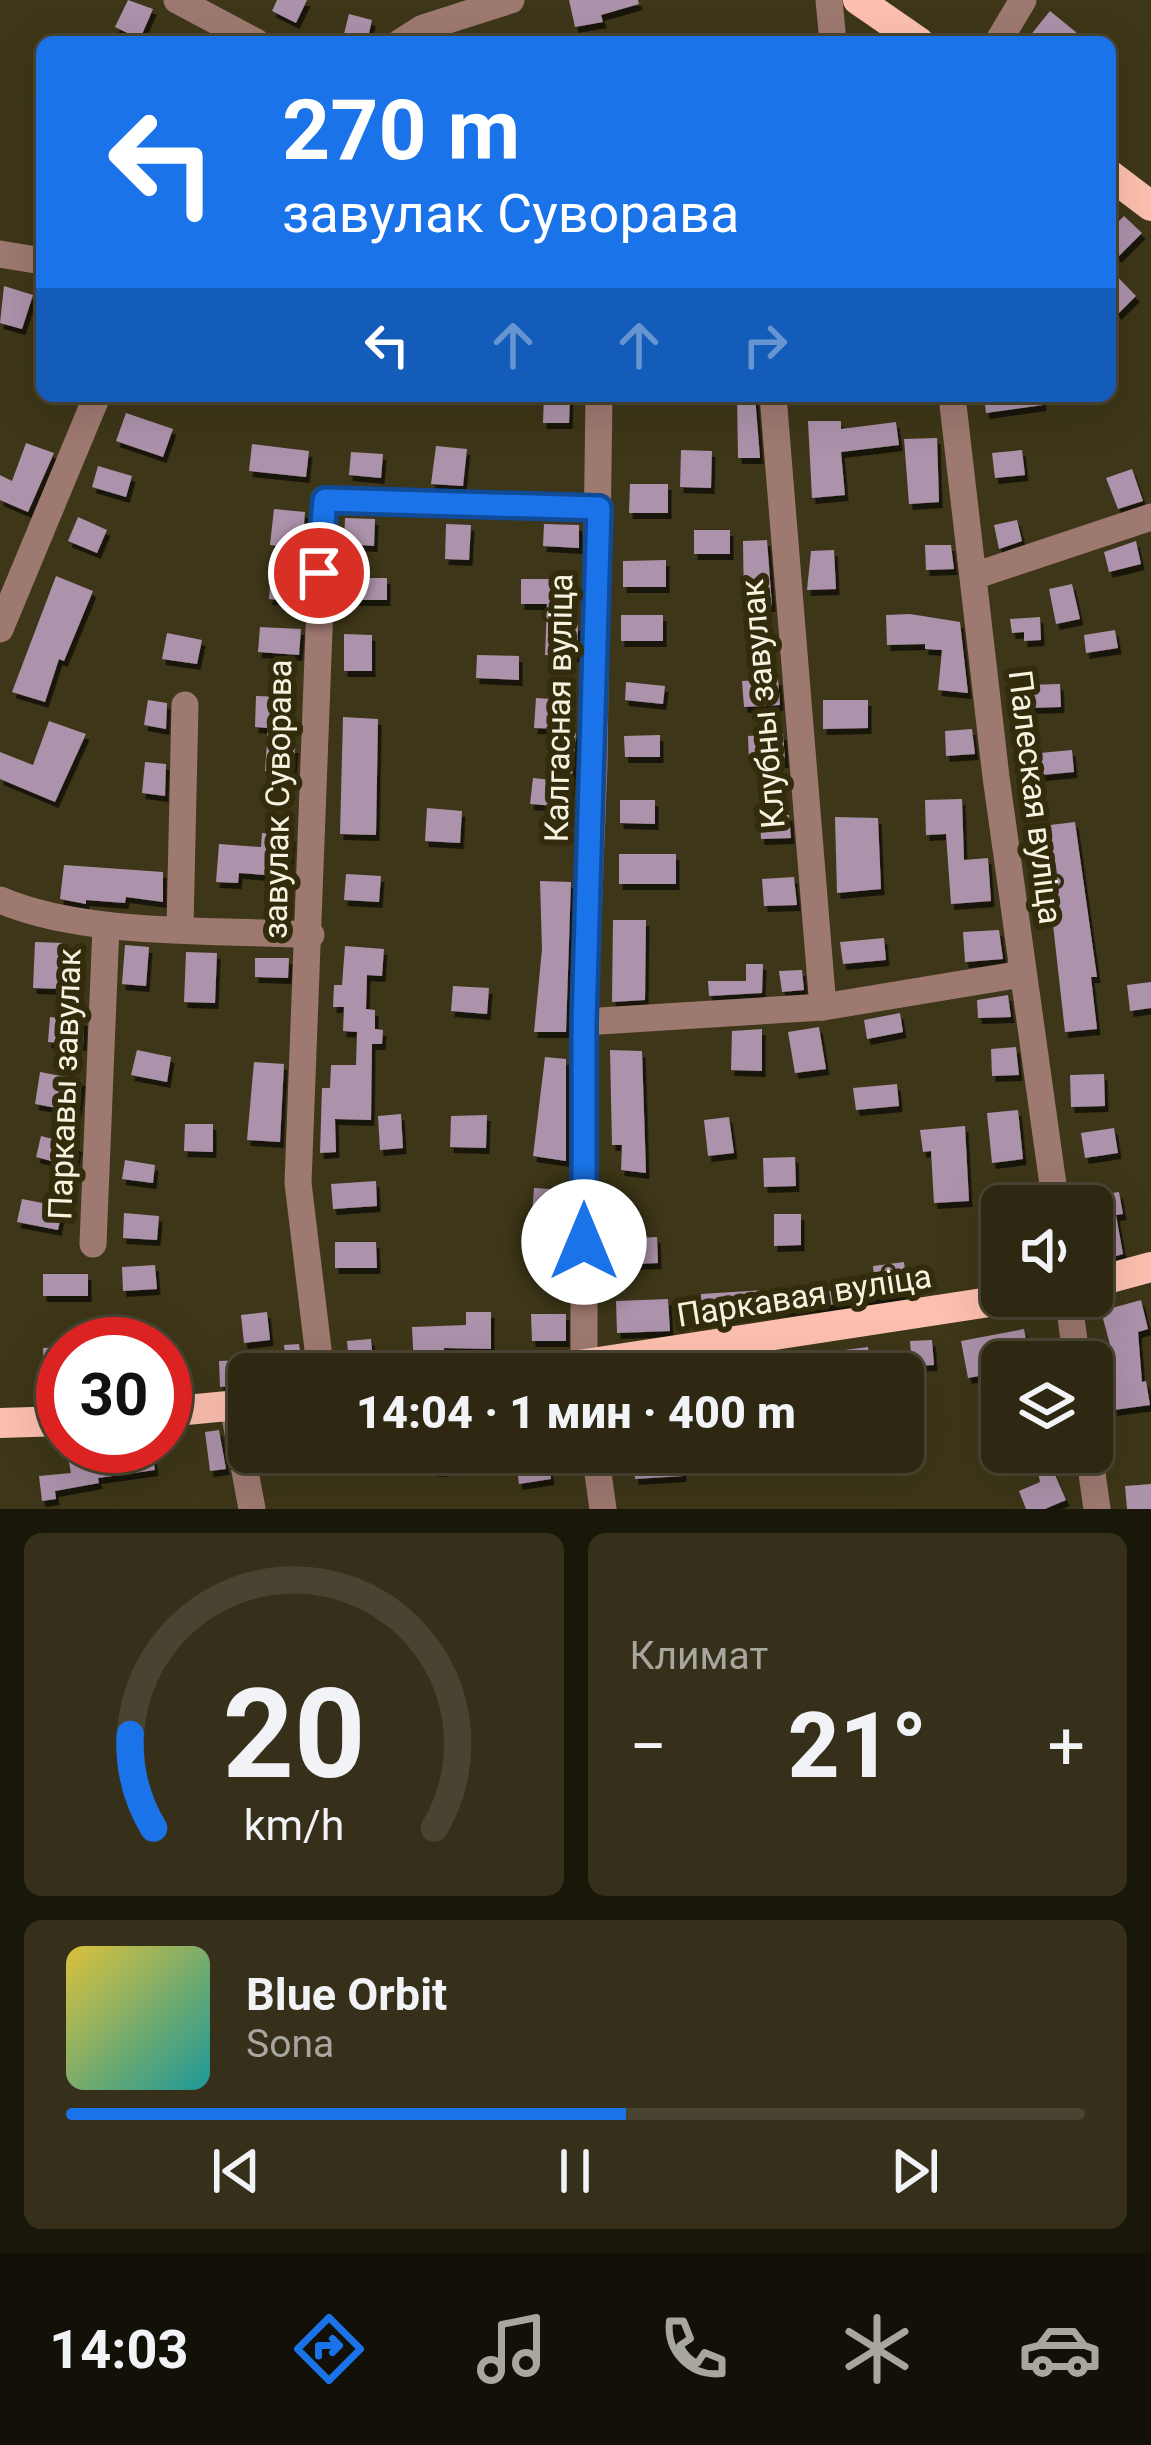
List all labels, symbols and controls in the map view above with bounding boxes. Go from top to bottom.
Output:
text: 270 m [282,81,520,180]
icon: left [84,84,240,240]
text: завулак Суворава [282,182,739,245]
icon: left [354,312,420,378]
icon: ahead [480,312,546,378]
icon: ahead [606,312,672,378]
icon: right [732,312,798,378]
pin [268,522,370,624]
icon: arrive [286,540,352,606]
street label: Калгасная вуліца [537,573,580,843]
street label: Клубны завулак [732,578,793,830]
street label: завулак Суворава [256,659,299,939]
street label: Палеская вуліца [1001,668,1070,926]
street label: Паркавы завулак [40,947,89,1220]
position arrow [521,1179,647,1305]
map controls [981,1185,1113,1473]
button: sound [981,1185,1113,1317]
street label: Паркавая вуліца [674,1256,934,1335]
speed limit sign: 30 [36,1317,192,1473]
button: layers [981,1341,1113,1473]
text: 14:04 · 1 мин · 400 m [356,1386,796,1439]
text: Климат [630,1633,768,1679]
text: 20 [222,1661,365,1807]
text: 21° [788,1694,927,1799]
text: − [630,1708,667,1785]
text: + [1048,1708,1085,1785]
text: km/h [243,1799,344,1849]
text: Blue Orbit [246,1968,447,2021]
text: Sona [246,2021,334,2067]
icon: previous [203,2138,269,2204]
icon: pause [542,2138,608,2204]
icon: next [882,2138,948,2204]
icon: directions [287,2307,371,2391]
icon: music [470,2307,554,2391]
icon: phone [652,2307,736,2391]
icon: climate [835,2307,919,2391]
icon: car [1018,2307,1102,2391]
text: 14:03 [49,2318,188,2381]

